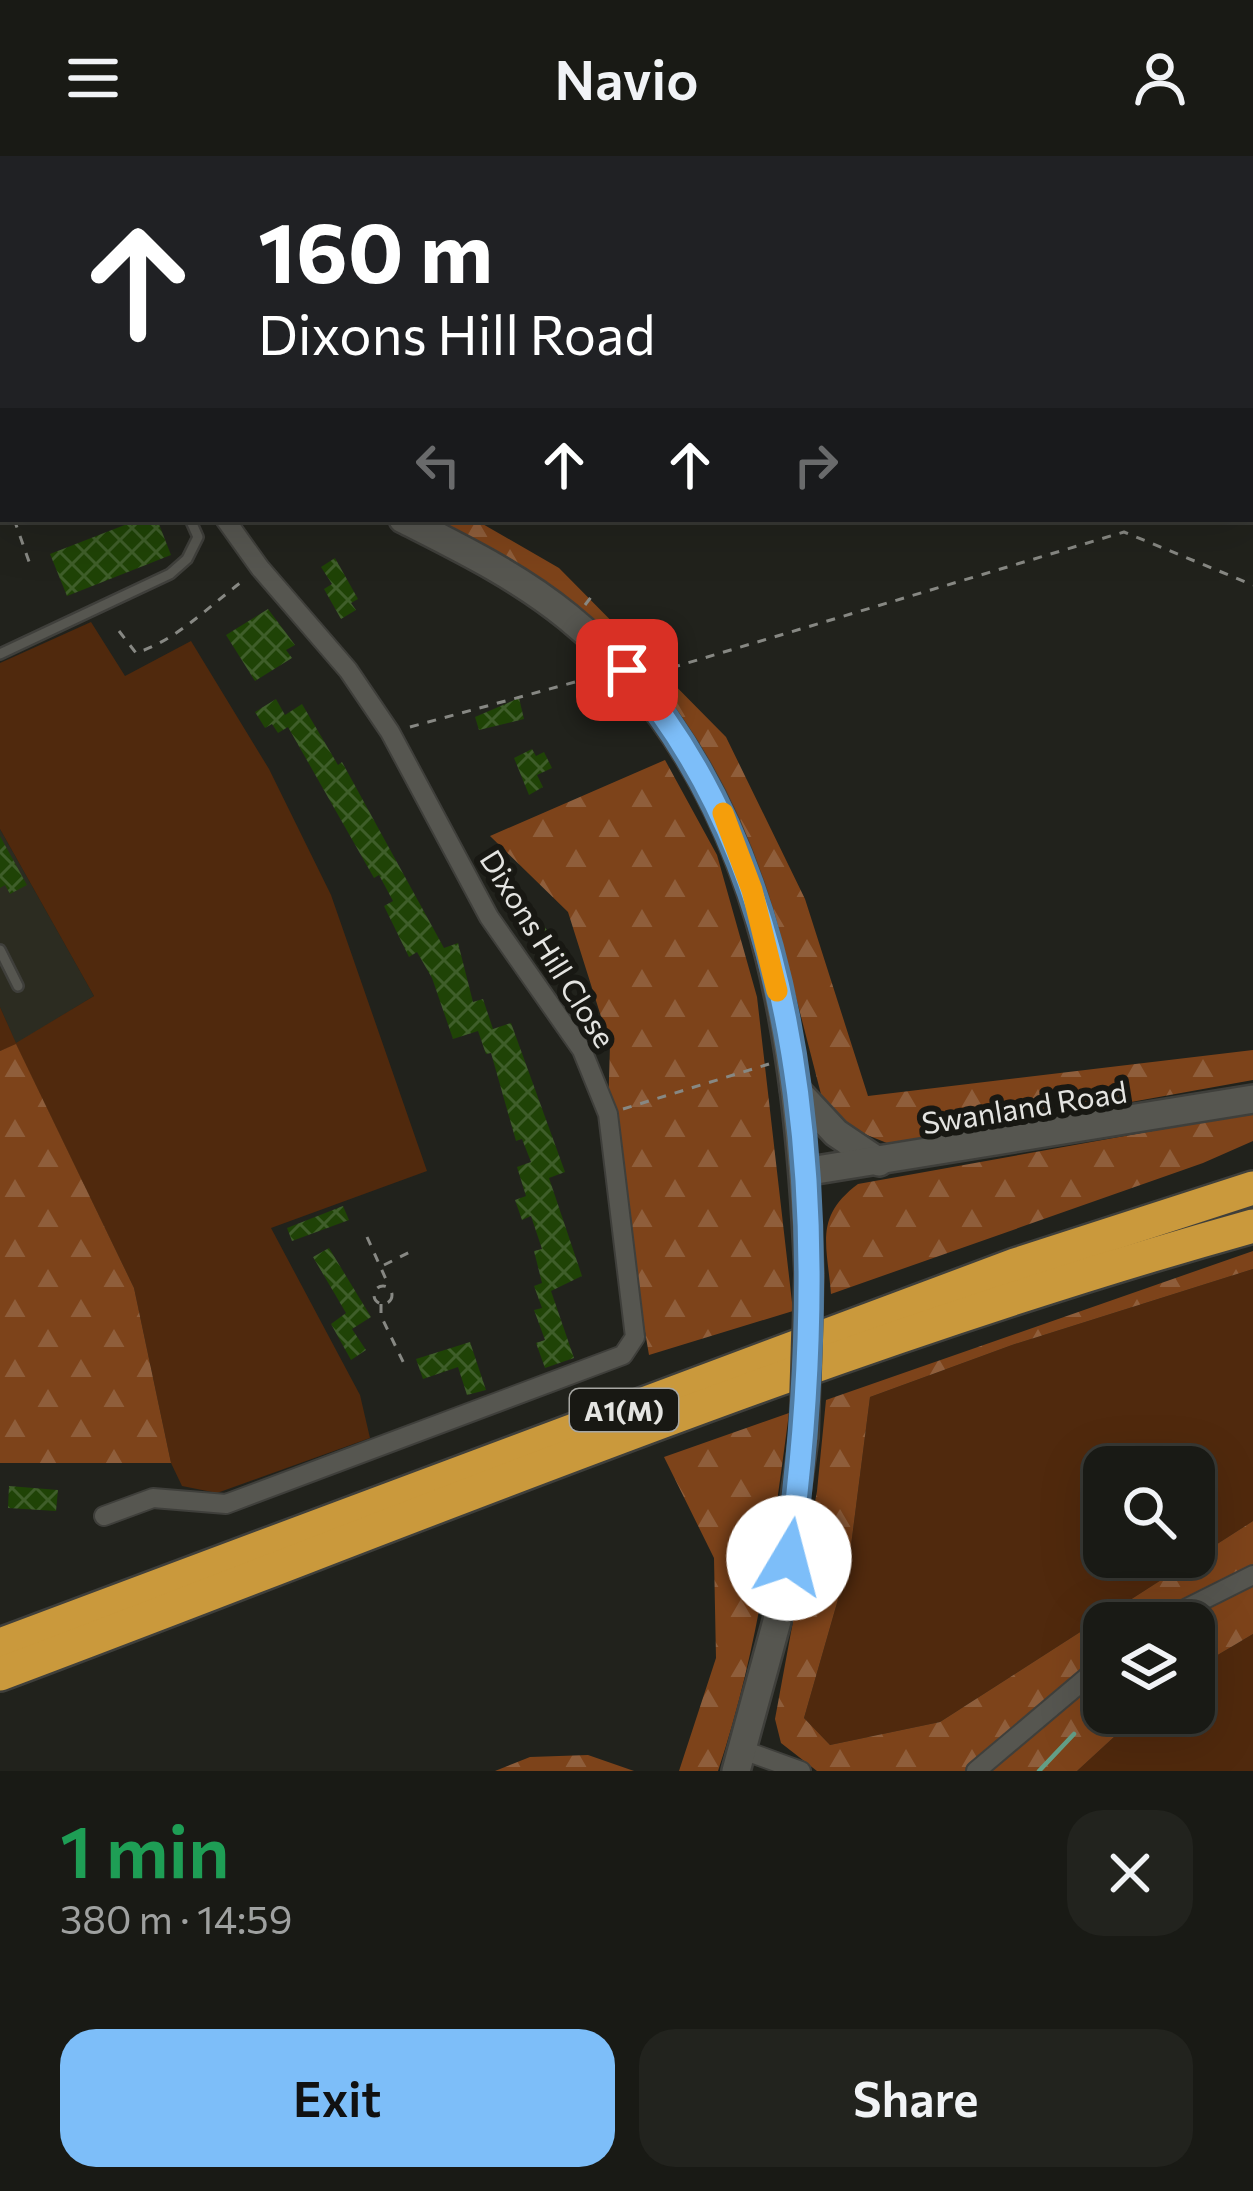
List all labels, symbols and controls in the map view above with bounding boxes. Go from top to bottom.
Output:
icon: menu [60,45,126,111]
text: Navio [554,45,699,111]
icon: person [1127,45,1193,111]
text: 160 m [258,198,493,300]
icon: ahead [60,204,216,360]
text: Dixons Hill Road [258,300,656,366]
icon: left [405,432,471,498]
icon: ahead [531,432,597,498]
icon: ahead [657,432,723,498]
icon: right [783,432,849,498]
pin [576,619,678,721]
icon: arrive [594,637,660,703]
street label: Dixons Hill Close [473,842,625,1054]
street label: Swanland Road [919,1072,1129,1140]
road number: A1(M) [570,1389,678,1431]
map controls [1083,1446,1215,1734]
button: search [1083,1446,1215,1578]
position arrow [726,1495,852,1621]
button: layers [1083,1602,1215,1734]
text: 1 min [60,1805,230,1893]
button: close [1067,1810,1193,1936]
text: 380 m · 14:59 [60,1894,292,1942]
button: Exit [60,2029,615,2167]
button: Share [639,2029,1193,2167]

